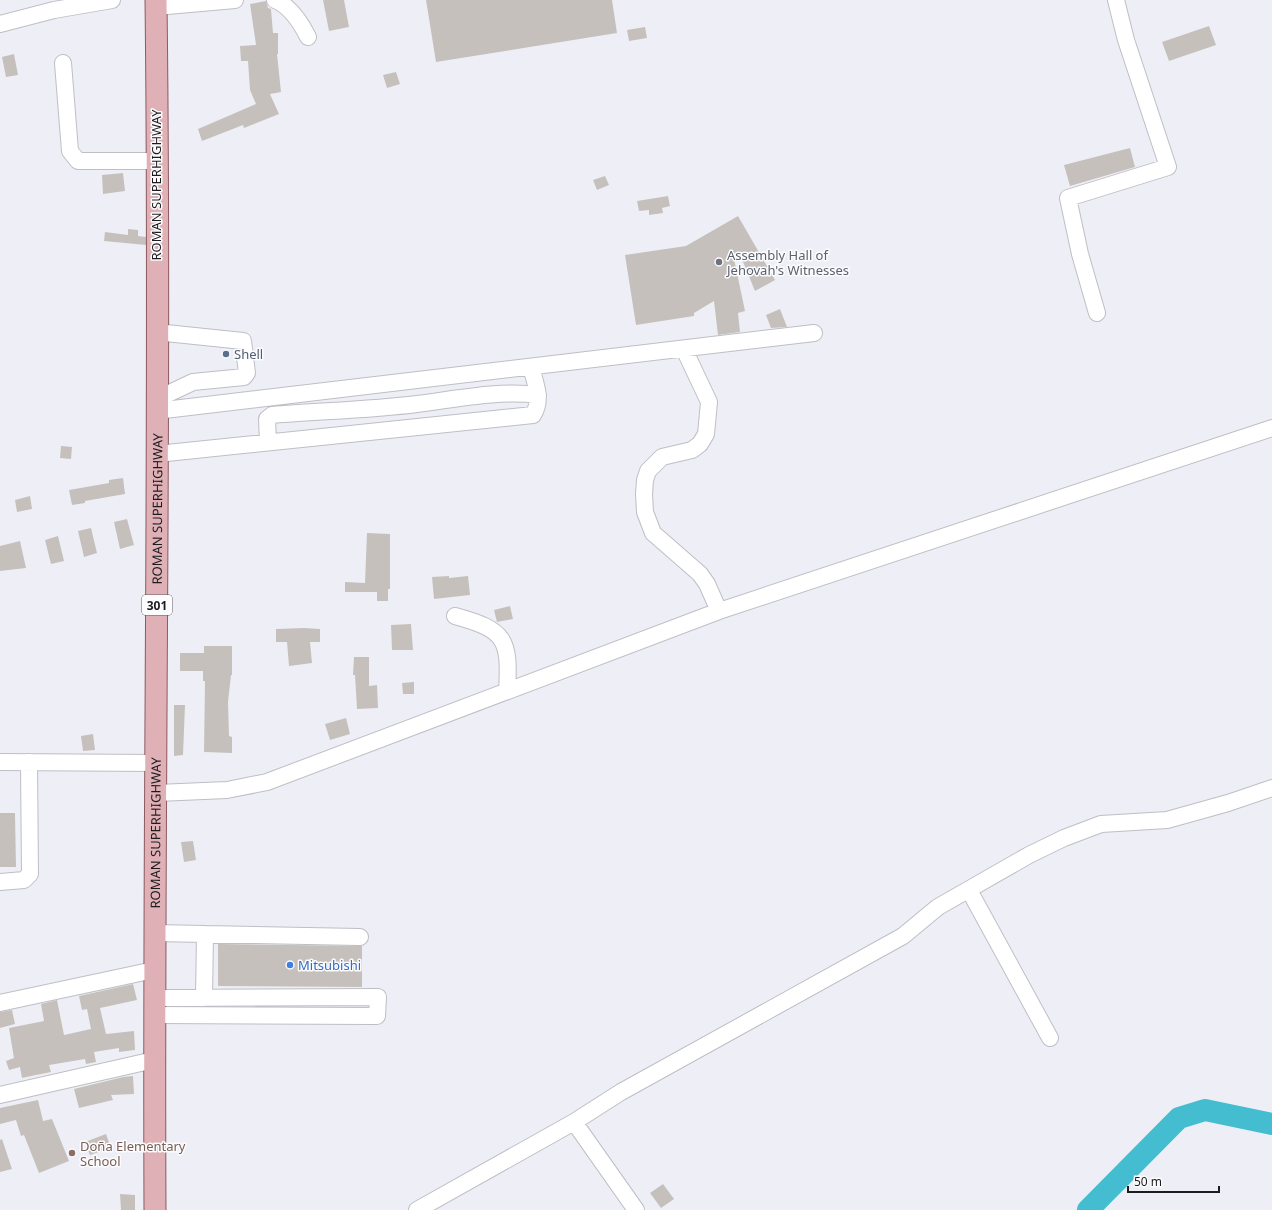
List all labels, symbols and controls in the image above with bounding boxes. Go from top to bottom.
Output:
street label: ROMAN SUPERHIGHWAY [147,109,165,261]
place label: Assembly Hall of Jehovah's Witnesses [725,246,849,279]
marker: Assembly Hall of Jehovah's Witnesses [714,257,724,267]
place label: Shell [234,345,263,363]
marker: Shell [221,349,231,359]
street label: ROMAN SUPERHIGHWAY [148,433,166,585]
road number: 301 [142,595,172,615]
street label: ROMAN SUPERHIGHWAY [146,757,165,909]
place label: Mitsubishi [298,956,361,974]
marker: Mitsubishi [285,960,295,970]
place label: Doña Elementary School [80,1137,186,1170]
marker: Doña Elementary School [67,1148,77,1158]
scale bar [1128,1168,1219,1194]
text: 50 m [1134,1173,1162,1190]

